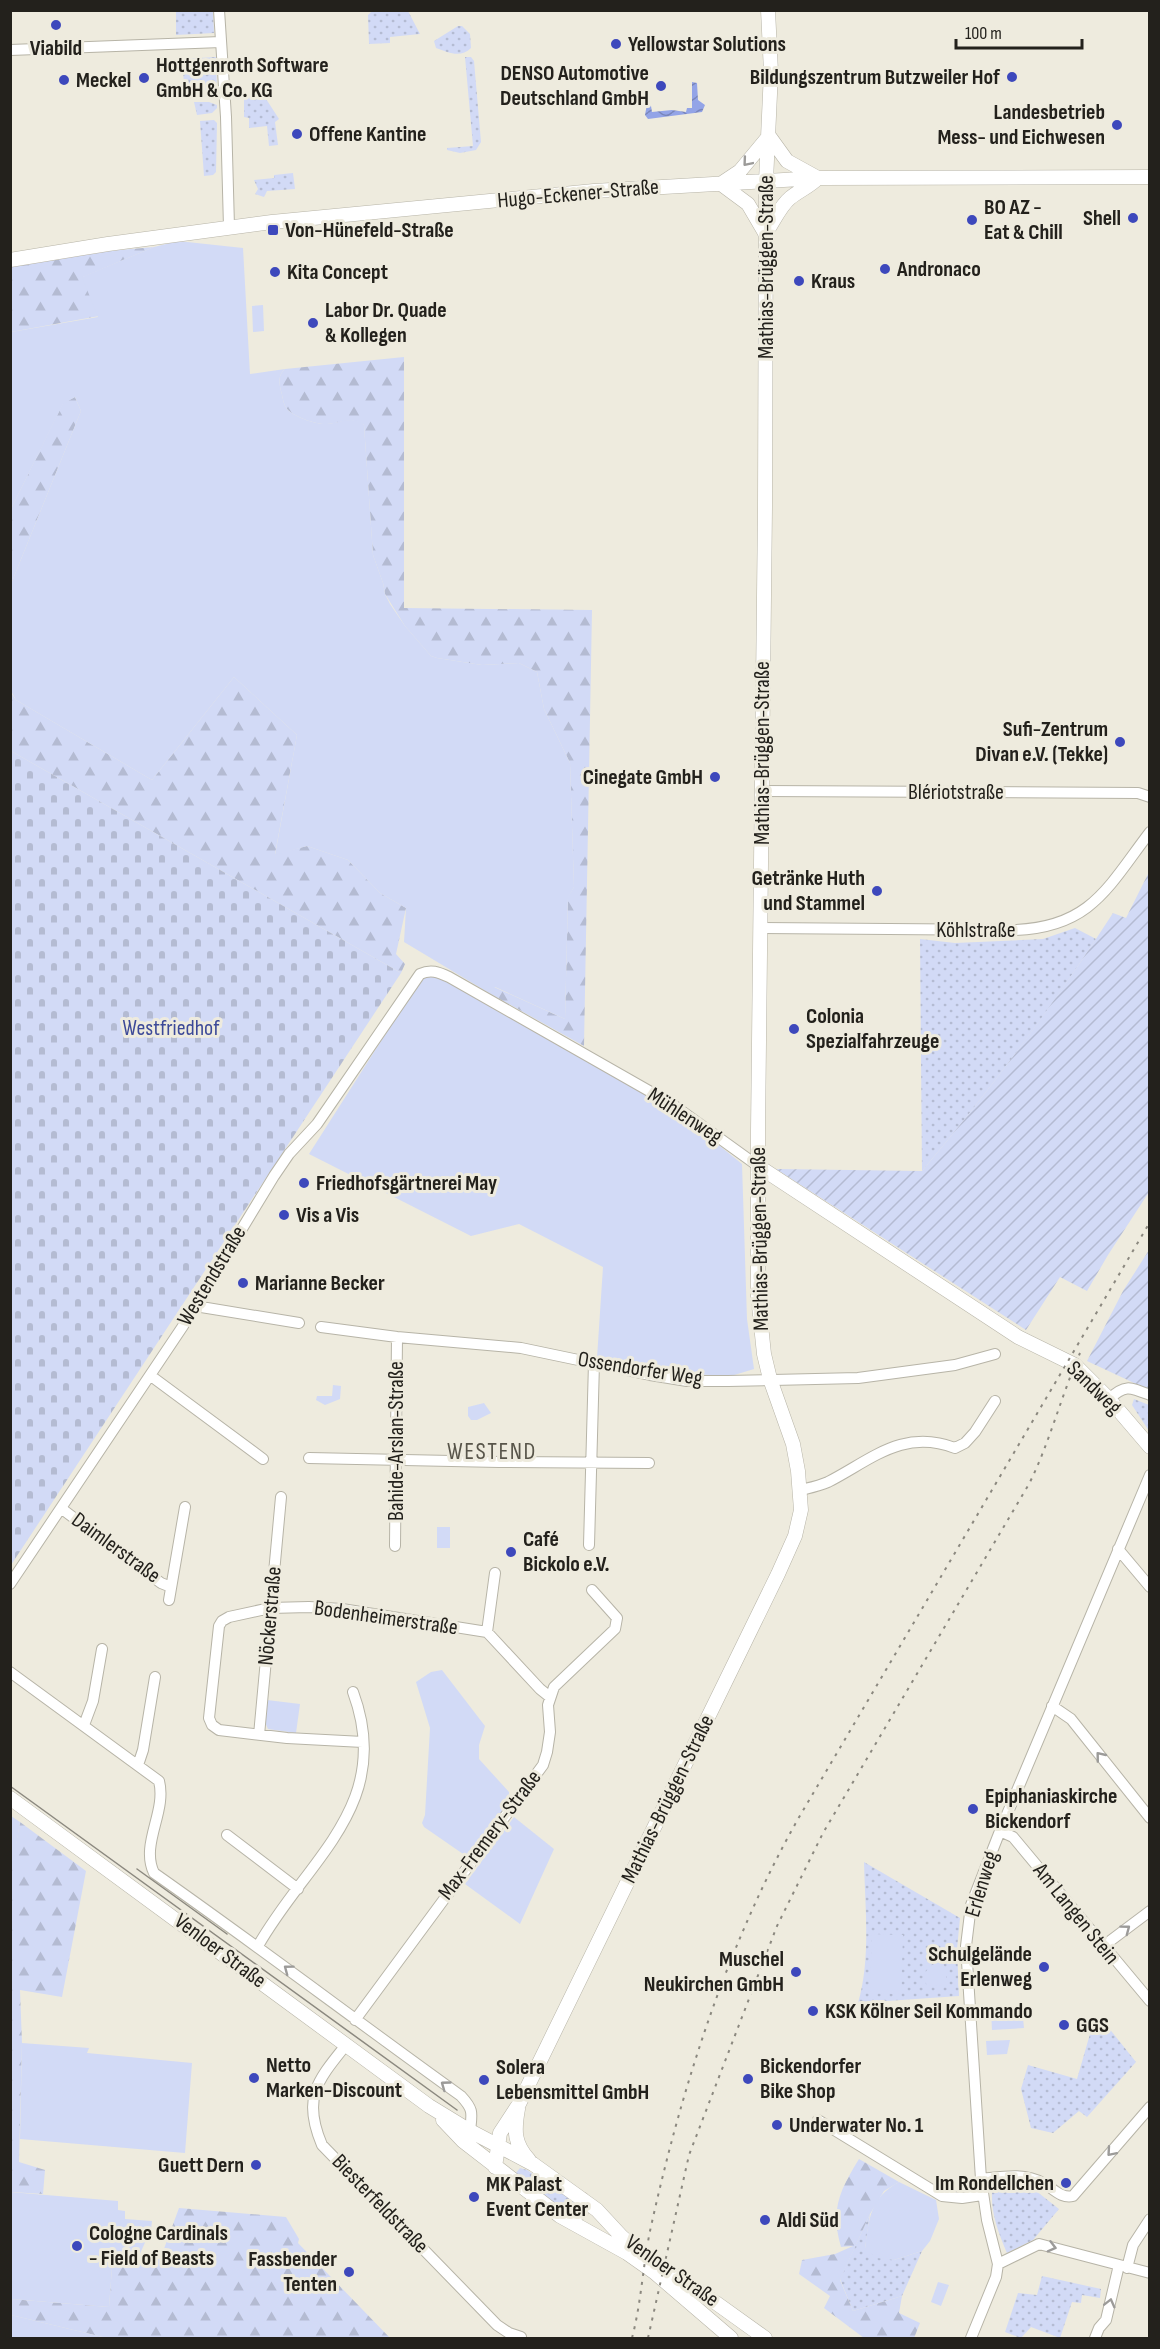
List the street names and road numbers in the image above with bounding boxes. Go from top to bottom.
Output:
street label: Hugo-Eckener-Straße [496,173,660,215]
street label: Mathias-Brüggen-Straße [753,175,780,359]
street label: Mathias-Brüggen-Straße [749,661,776,845]
street label: Blériotstraße [908,779,1004,806]
street label: Köhlstraße [936,917,1016,944]
street label: Mühlenweg [642,1082,728,1150]
street label: Mathias-Brüggen-Straße [745,1147,775,1331]
street label: Westendstraße [172,1221,252,1331]
street label: Ossendorfer Weg [576,1346,704,1392]
street label: Sandweg [1061,1355,1127,1421]
street label: Bahide-Arslan-Straße [383,1361,410,1521]
street label: Daimlerstraße [66,1507,166,1589]
street label: Nöckerstraße [252,1565,288,1667]
street label: Bodenheimerstraße [312,1595,460,1641]
street label: Mathias-Brüggen-Straße [616,1710,720,1888]
street label: Max-Fremery-Straße [433,1765,547,1905]
street label: Erlenweg [959,1848,1005,1920]
street label: Am Langen Stein [1026,1857,1125,1970]
street label: Venloer Straße [169,1908,271,1994]
street label: Biesterfeldstraße [326,2149,434,2259]
street label: Venloer Straße [620,2229,724,2313]

